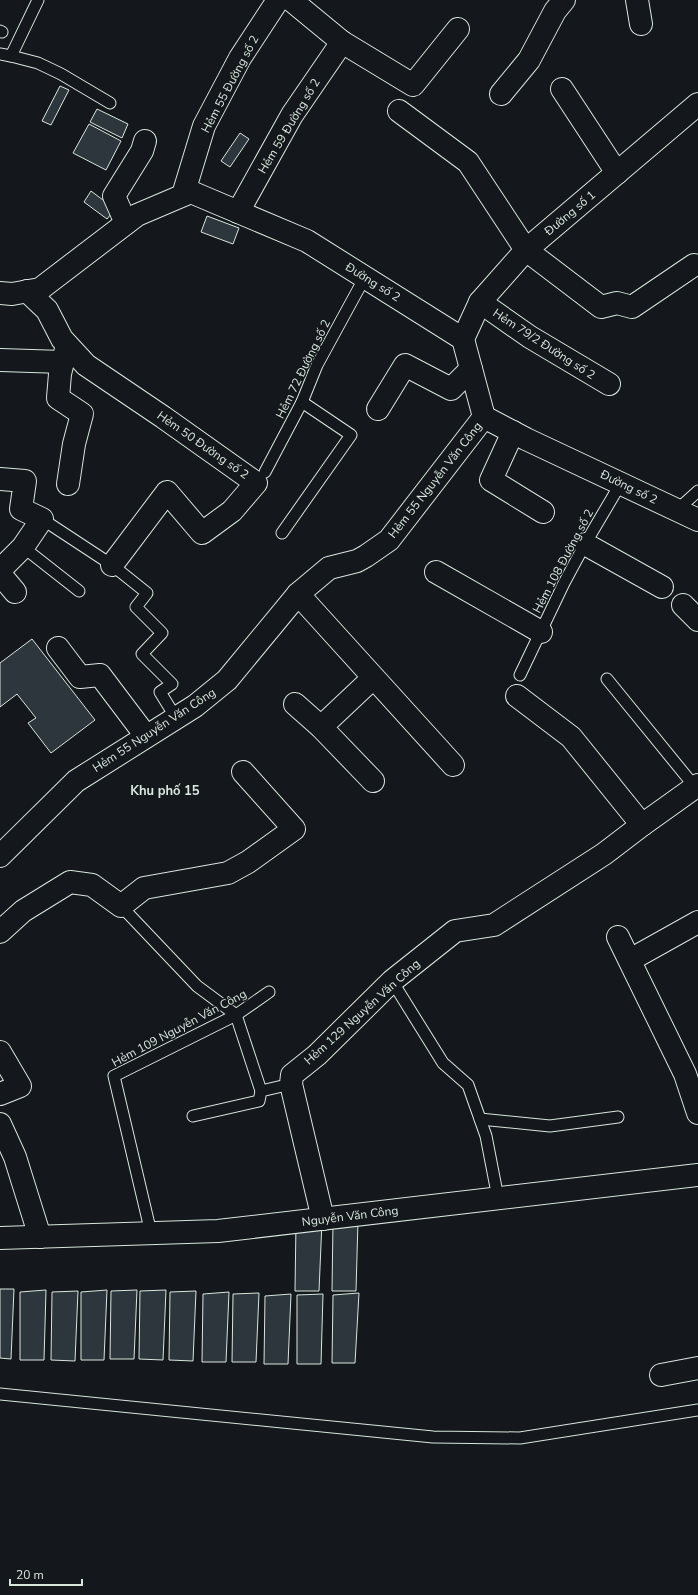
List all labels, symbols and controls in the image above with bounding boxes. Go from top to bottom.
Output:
street label: Hẻm 55 Đường số 2 [198,32,262,136]
street label: Hẻm 59 Đường số 2 [254,75,324,177]
street label: Đường số 1 [540,187,599,240]
street label: Đường số 2 [342,258,404,305]
street label: Hẻm 79/2 Đường số 2 [490,305,598,383]
street label: Hẻm 72 Đường số 2 [272,317,334,421]
street label: Hẻm 50 Đường số 2 [154,407,252,483]
street label: Hẻm 55 Nguyễn Văn Công [385,419,485,541]
street label: Đường số 2 [597,466,660,508]
street label: Hẻm 108 Đường số 2 [529,506,597,616]
street label: Hẻm 55 Nguyễn Văn Công [90,684,218,776]
district label: Khu phố 15 [130,782,200,800]
street label: Hẻm 129 Nguyễn Văn Công [301,956,423,1068]
street label: Hẻm 109 Nguyễn Văn Công [109,986,249,1070]
street label: Nguyễn Văn Công [301,1202,399,1230]
scale bar [10,1561,82,1587]
text: 20 m [16,1567,44,1583]

